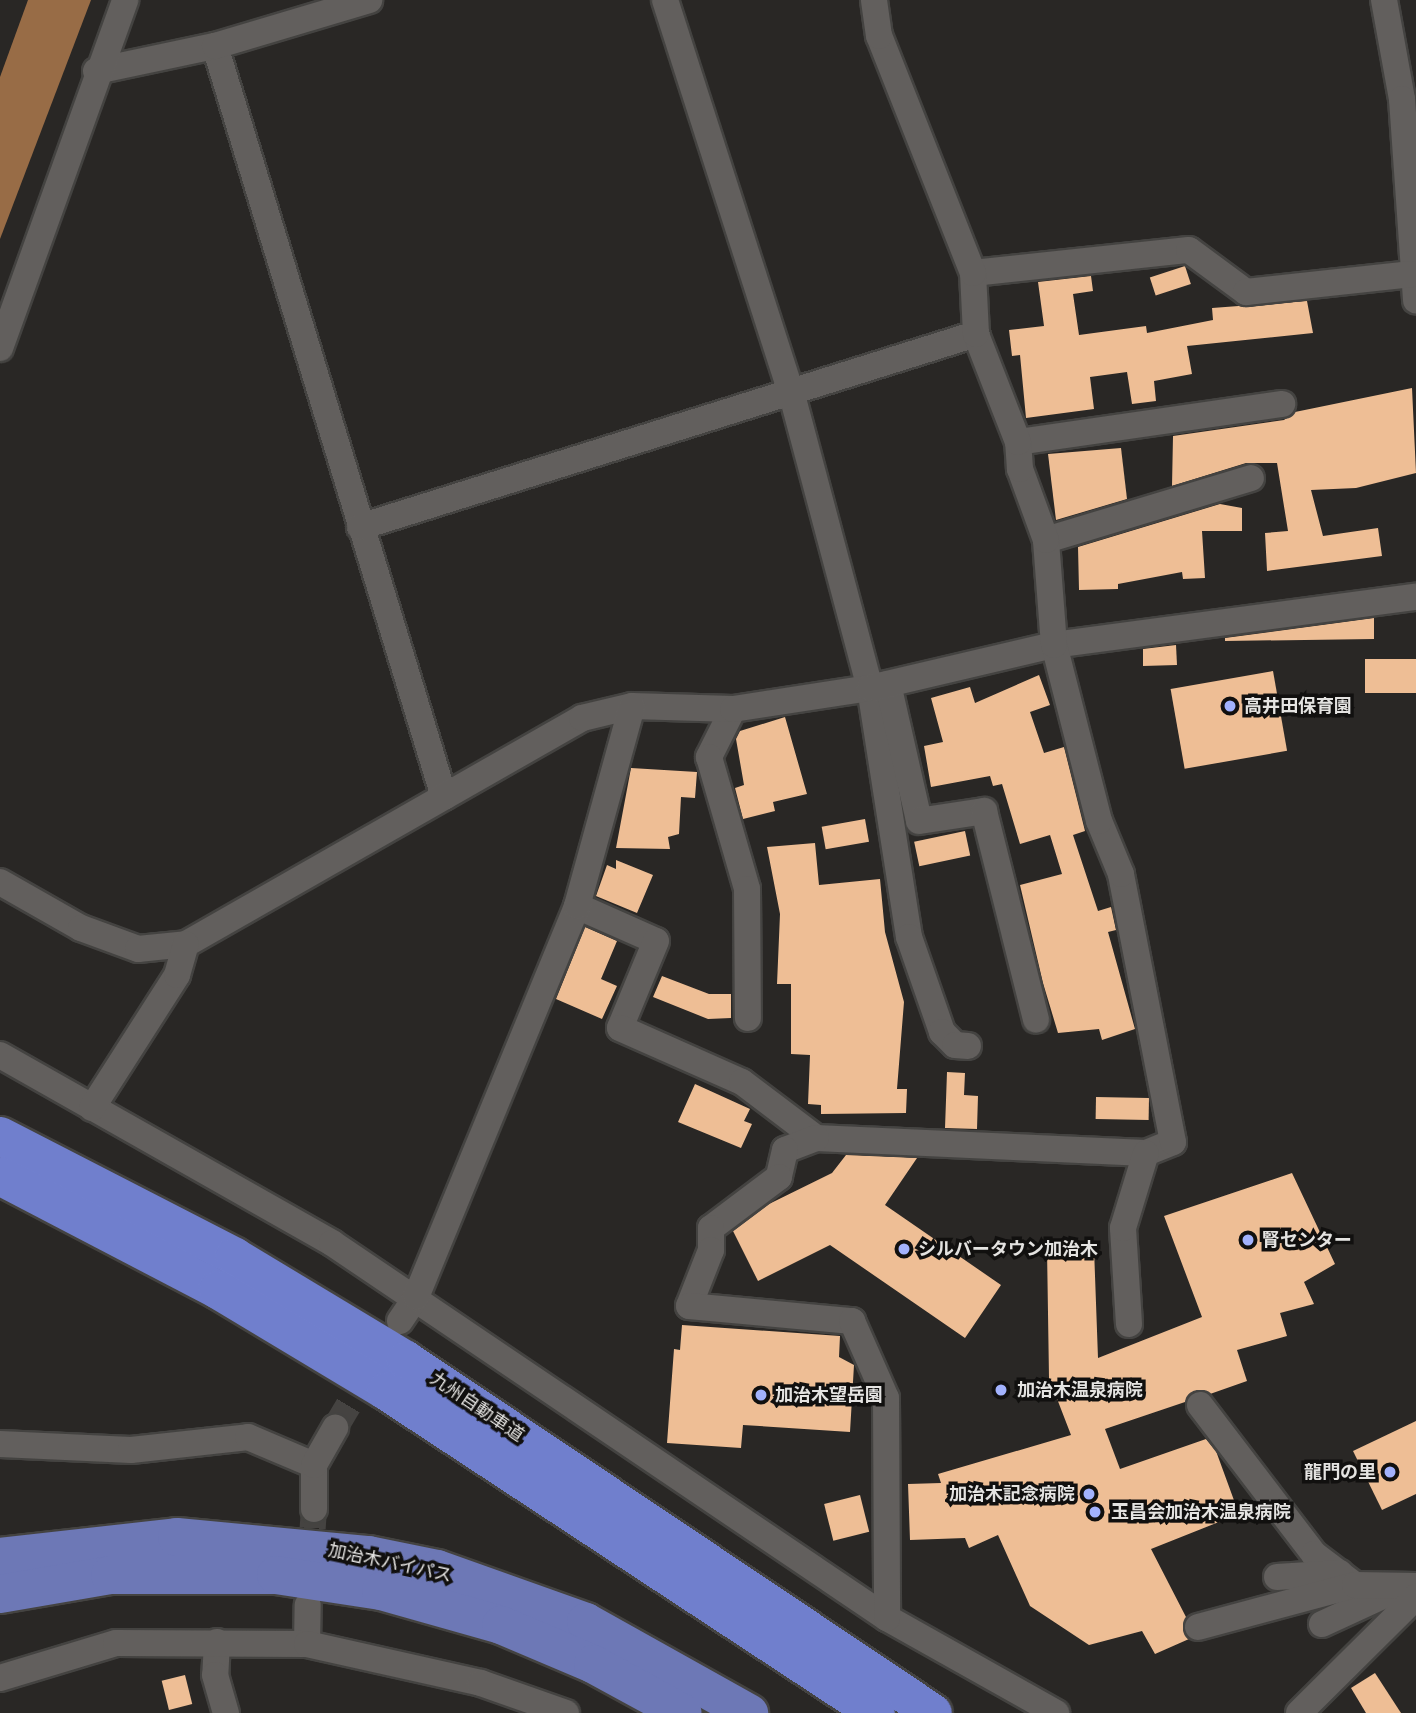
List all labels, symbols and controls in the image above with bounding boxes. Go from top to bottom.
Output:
place label: 高井田保育園 [1244,695,1352,717]
marker: 高井田保育園 [1222,698,1238,714]
place label: 腎センター [1262,1229,1352,1251]
marker: 腎センター [1240,1232,1256,1248]
place label: シルバータウン加治木 [918,1238,1098,1260]
marker: シルバータウン加治木 [896,1241,912,1257]
street label: 九州自動車道 [426,1368,528,1446]
place label: 加治木温泉病院 [1017,1379,1143,1401]
marker: 加治木温泉病院 [991,1380,1011,1400]
place label: 加治木望岳園 [775,1384,883,1406]
marker: 加治木望岳園 [753,1387,769,1403]
place label: 龍門の里 [1304,1461,1376,1483]
marker: 龍門の里 [1382,1464,1398,1480]
place label: 加治木記念病院 [949,1483,1075,1505]
marker: 加治木記念病院 [1081,1486,1097,1502]
place label: 玉昌会加治木温泉病院 [1111,1501,1291,1523]
marker: 玉昌会加治木温泉病院 [1085,1502,1105,1522]
street label: 加治木バイパス [326,1539,454,1587]

